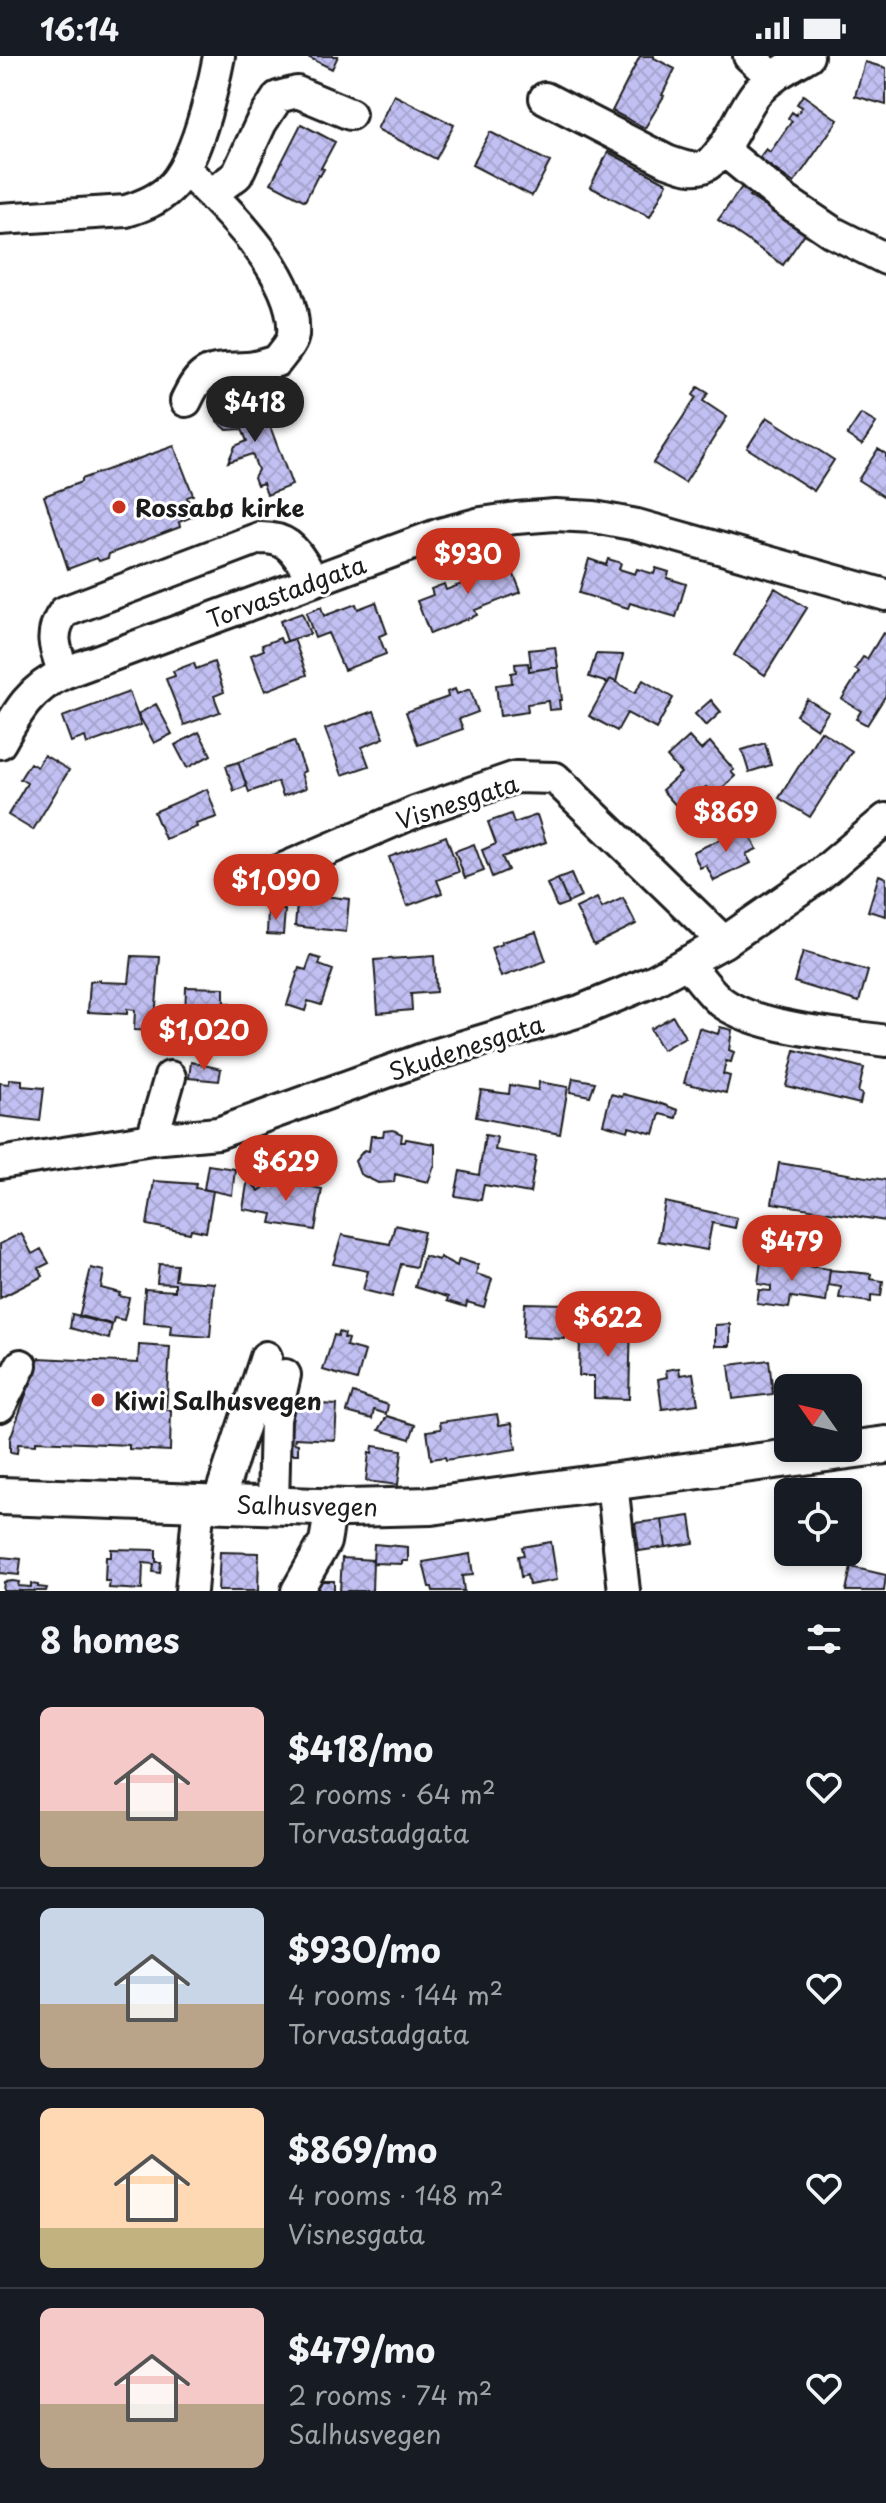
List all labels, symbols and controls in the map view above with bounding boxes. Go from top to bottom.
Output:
text: 16:14 [40,6,119,51]
pin: $418 [208,376,302,444]
text: $418 [224,382,286,421]
place label: Rossabø kirke [135,489,305,525]
marker: Rossabø kirke [110,498,128,516]
pin: $930 [421,528,515,596]
text: $930 [434,534,502,573]
street label: Torvastadgata [201,546,371,636]
street label: Visnesgata [391,764,523,838]
pin: $869 [679,786,773,854]
text: $869 [694,792,758,831]
pin: $1,090 [211,854,341,922]
text: $1,090 [232,860,320,899]
pin: $1,020 [139,1004,269,1072]
street label: Skudenesgata [384,1005,548,1089]
text: $1,020 [159,1010,249,1049]
pin: $629 [239,1135,333,1203]
text: $629 [253,1141,319,1180]
pin: $479 [745,1215,839,1283]
text: $479 [760,1221,824,1260]
pin: $622 [561,1291,655,1359]
text: $622 [573,1297,643,1336]
north arrow [774,1374,862,1462]
map controls [774,1374,862,1566]
place label: Kiwi Salhusvegen [114,1382,322,1418]
marker: Kiwi Salhusvegen [89,1391,107,1409]
button: locate [774,1478,862,1566]
street label: Salhusvegen [236,1486,378,1524]
text: 8 homes [40,1613,180,1665]
icon: filters [802,1617,846,1661]
text: $418/mo [288,1722,433,1774]
icon: home [104,1739,200,1835]
icon: heart [802,1765,846,1809]
text: 2 rooms · 64 m² [288,1774,496,1813]
text: Torvastadgata [288,1813,469,1852]
text: $930/mo [288,1923,441,1975]
icon: home [104,1940,200,2036]
icon: heart [802,1966,846,2010]
text: 4 rooms · 144 m² [288,1975,503,2014]
text: Torvastadgata [288,2014,469,2053]
text: $869/mo [288,2123,437,2175]
icon: home [104,2140,200,2236]
icon: heart [802,2166,846,2210]
text: 4 rooms · 148 m² [288,2175,503,2214]
text: Visnesgata [288,2214,425,2253]
text: $479/mo [288,2323,435,2375]
icon: home [104,2340,200,2436]
icon: heart [802,2366,846,2410]
text: 2 rooms · 74 m² [288,2375,492,2414]
text: Salhusvegen [288,2414,441,2453]

